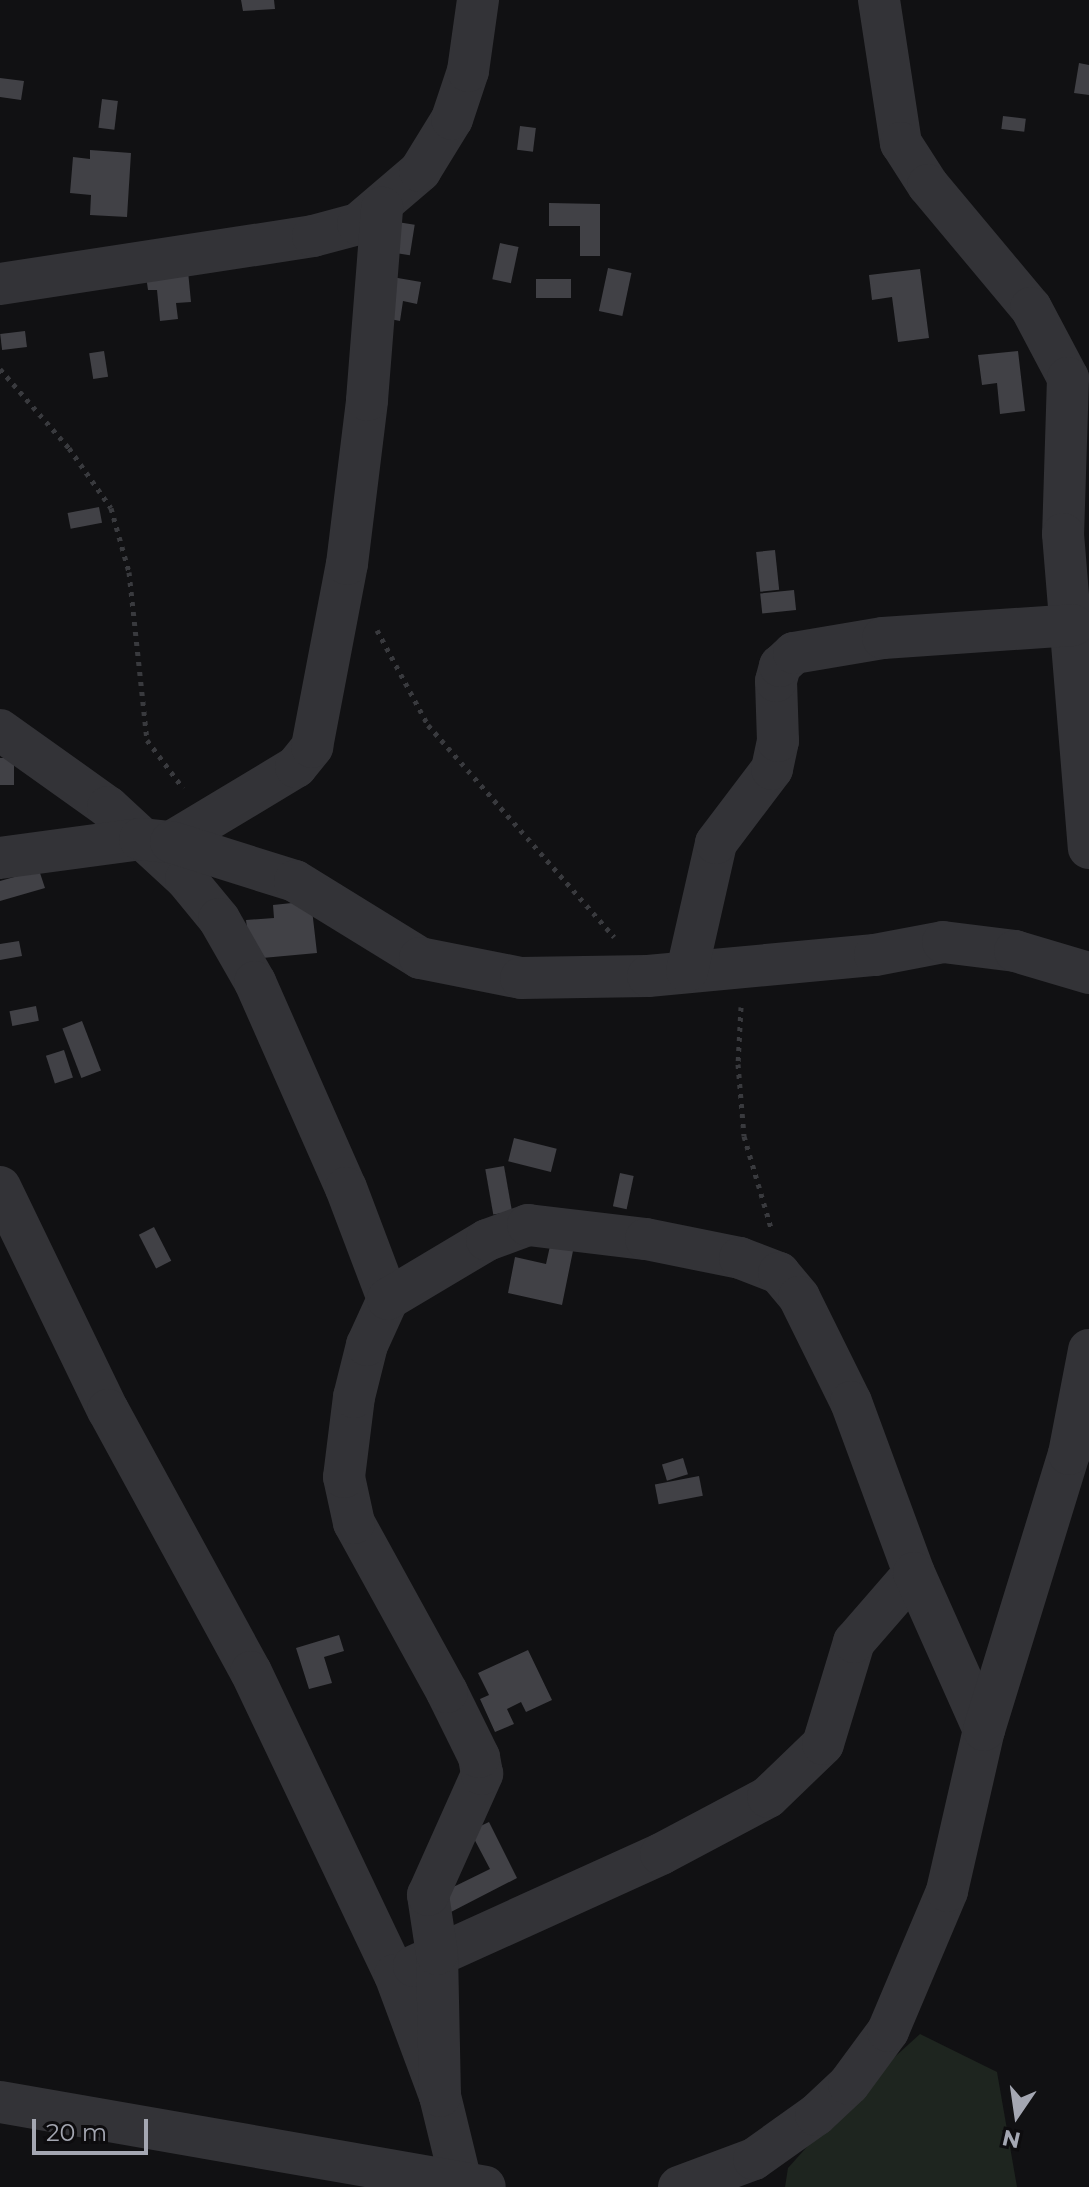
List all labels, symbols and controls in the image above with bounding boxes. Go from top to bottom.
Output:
north arrow [977,2075,1057,2155]
scale bar [36,2103,152,2153]
text: 20 m [46,2118,107,2147]
text: N [1000,2124,1023,2154]

